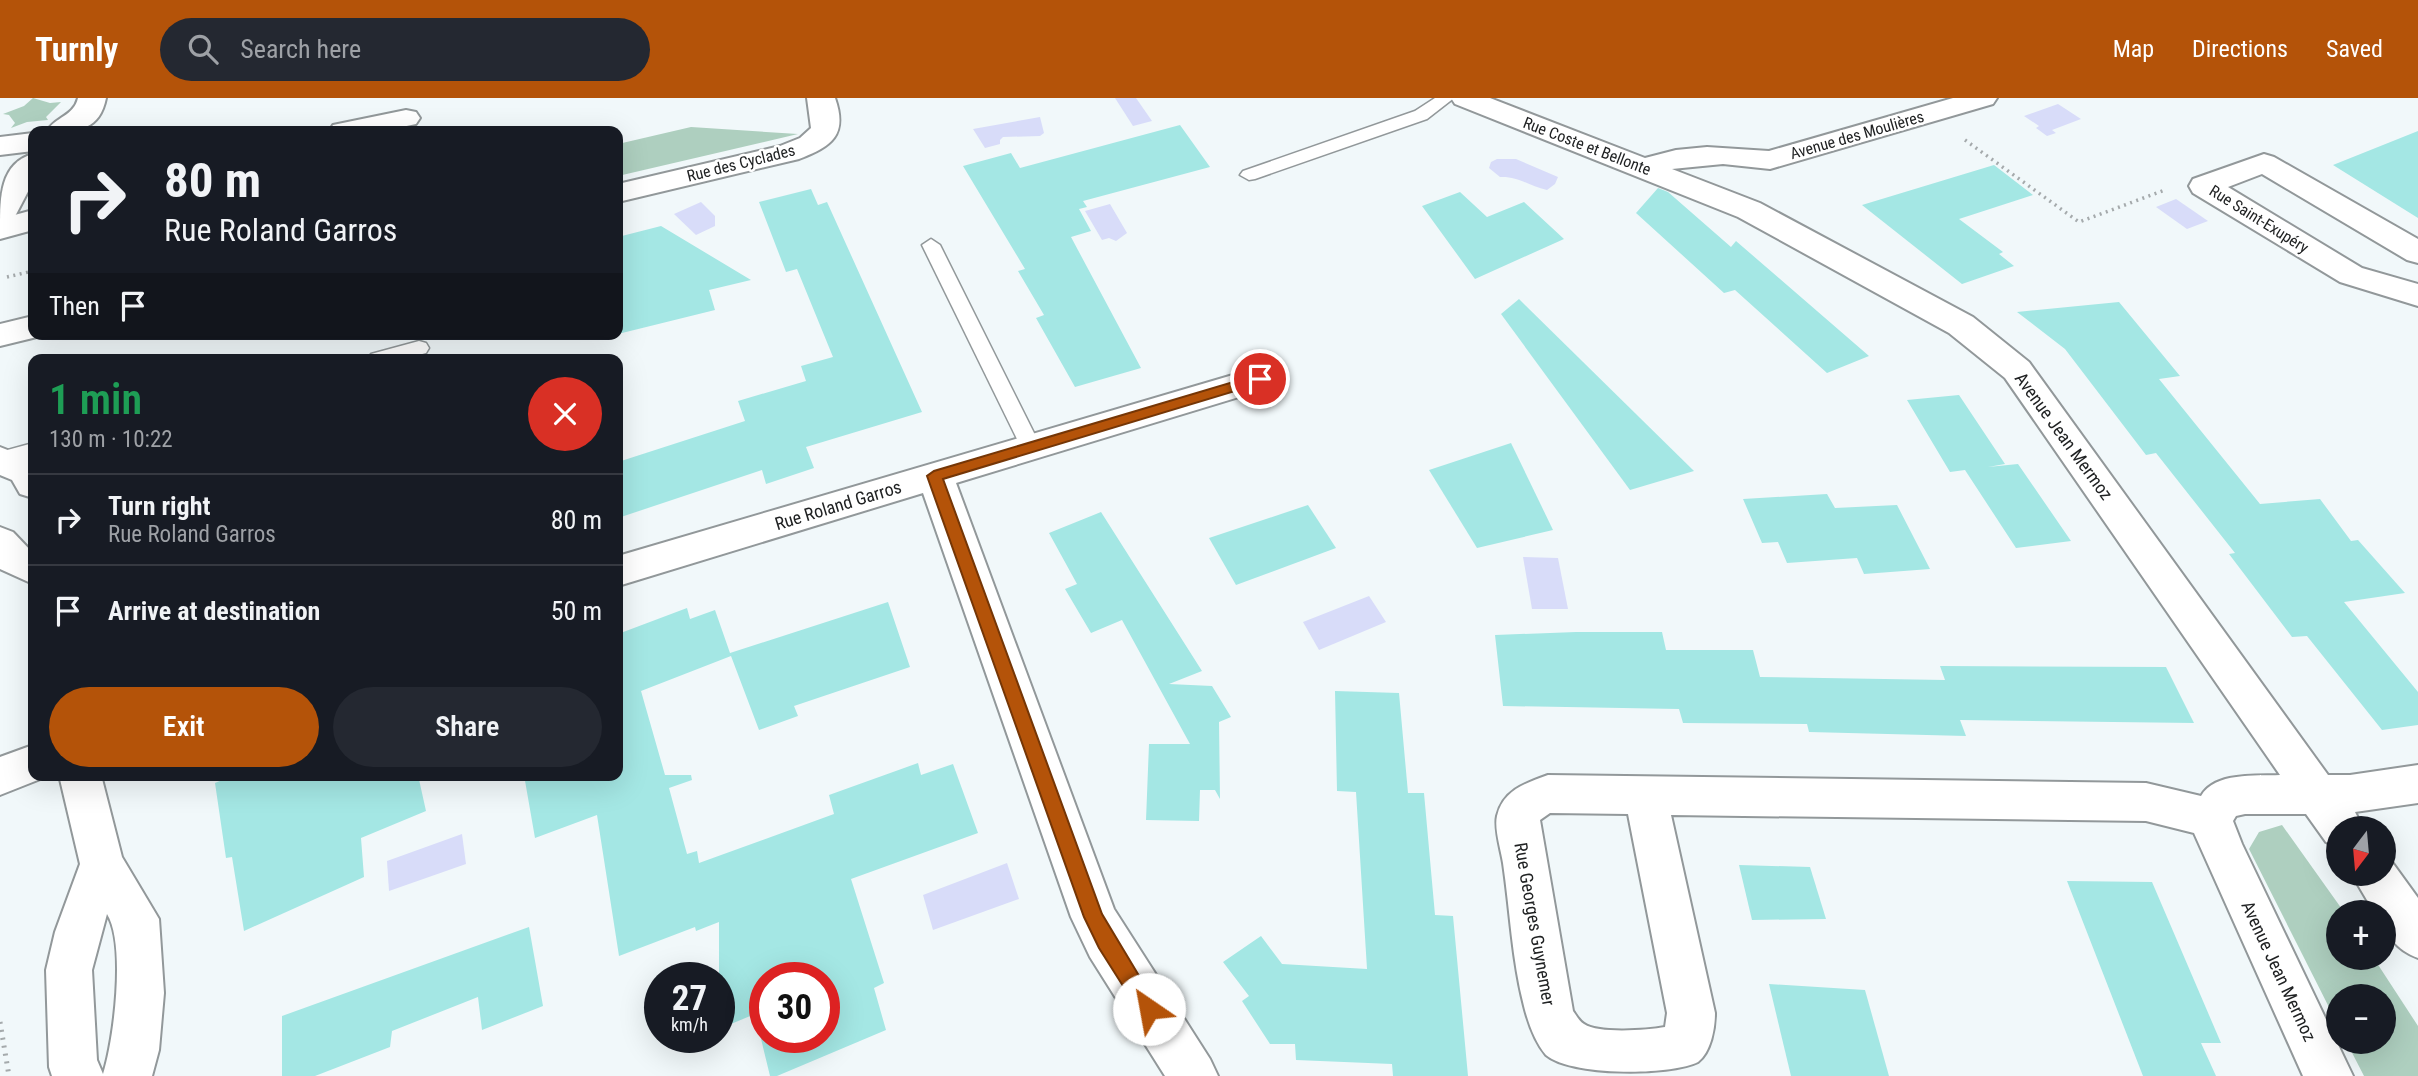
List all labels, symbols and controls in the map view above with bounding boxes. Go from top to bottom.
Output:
search box [160,18,650,81]
text: Turnly [35,30,118,69]
icon: search [184,30,222,68]
text: Search here [240,34,361,64]
text: Map [2113,35,2154,63]
text: Directions [2192,35,2288,63]
text: Saved [2326,35,2383,63]
street label: Avenue des Moulières [1788,107,1926,163]
street label: Rue Coste et Bellonte [1520,113,1654,179]
street label: Rue des Cyclades [685,140,797,186]
text: 80 m [164,152,261,209]
icon: right [49,154,140,245]
street label: Rue Saint-Exupéry [2206,181,2312,257]
text: Rue Roland Garros [164,211,397,249]
icon: arrive [114,287,152,325]
text: Then [49,291,100,321]
pin [1230,349,1290,409]
icon: arrive [1241,360,1279,398]
street label: Avenue Jean Mermoz [2011,368,2117,504]
text: 1 min [49,375,142,424]
button: close [528,377,602,451]
text: 130 m · 10:22 [49,426,173,453]
street label: Rue Roland Garros [772,476,904,534]
text: Turn right [108,491,210,521]
icon: right [49,501,87,539]
text: 80 m [551,505,602,535]
text: Rue Roland Garros [108,521,276,548]
icon: arrive [49,592,87,630]
text: Arrive at destination [108,596,320,626]
text: 50 m [551,596,602,626]
button: Exit [49,687,319,767]
button: Share [333,687,602,767]
north arrow [2326,816,2396,886]
map controls [2326,816,2396,1054]
street label: Rue Georges Guynemer [1510,841,1560,1008]
street label: Avenue Jean Mermoz [2237,897,2321,1045]
button: + [2326,900,2396,970]
speed limit sign: 30 [749,962,840,1053]
position arrow [1112,972,1186,1046]
text: 27 [672,978,707,1019]
button: − [2326,984,2396,1054]
text: km/h [671,1014,708,1035]

